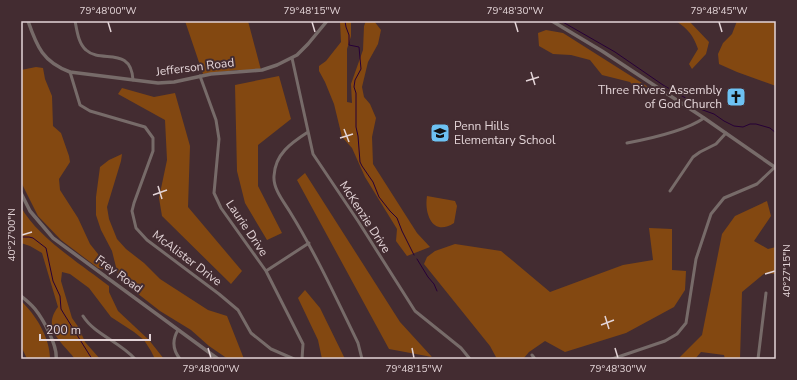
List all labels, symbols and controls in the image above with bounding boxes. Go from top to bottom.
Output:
text: 79°48'00"W [80,4,136,18]
text: 79°48'15"W [284,4,340,18]
text: 79°48'30"W [487,4,543,18]
text: 79°48'45"W [691,4,747,18]
street label: Jefferson Road [154,54,235,80]
place label: Three Rivers Assembly of God Church [598,82,723,112]
church icon: Three Rivers Assembly of God Church [725,86,747,108]
place label: Penn Hills Elementary School [454,118,556,148]
school or university icon: Penn Hills Elementary School [429,122,451,144]
street label: McKenzie Drive [336,178,394,256]
street label: Laurie Drive [222,197,272,259]
text: 40°27'00"N [5,208,19,262]
street label: McAlister Drive [149,227,225,289]
text: 40°27'15"N [780,244,794,298]
street label: Frey Road [92,252,146,296]
scale bar [40,316,150,342]
text: 200 m [46,322,81,338]
text: 79°48'00"W [183,362,239,376]
text: 79°48'15"W [386,362,442,376]
text: 79°48'30"W [590,362,646,376]

